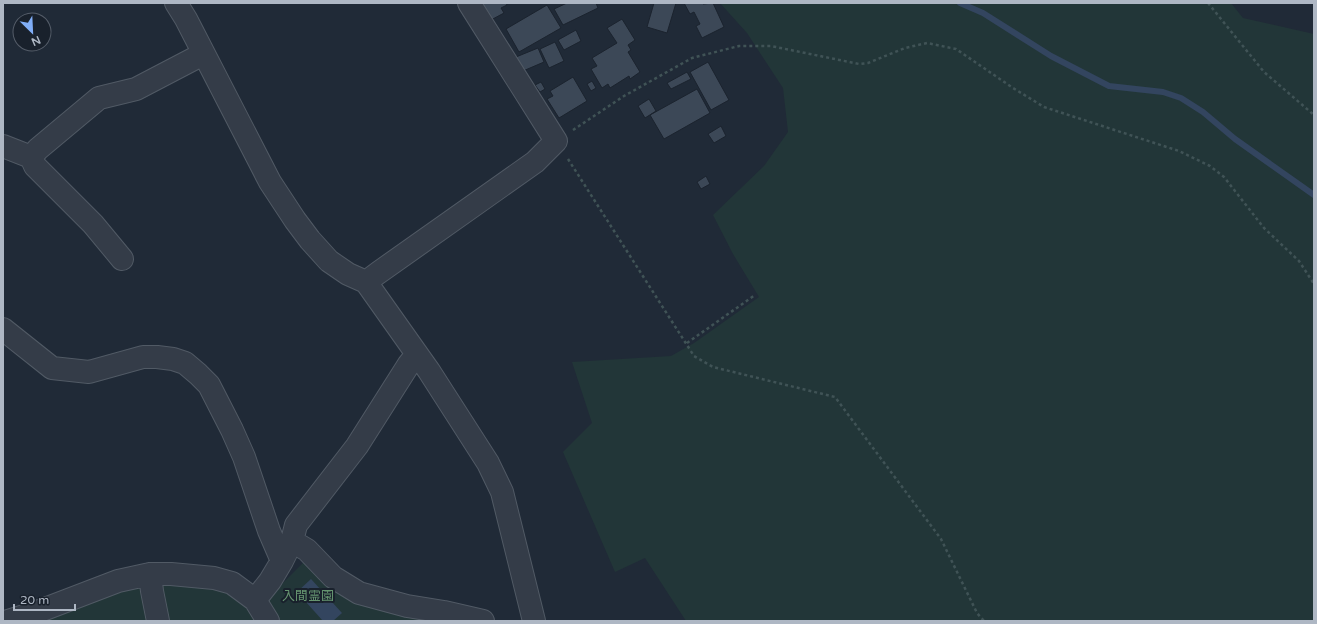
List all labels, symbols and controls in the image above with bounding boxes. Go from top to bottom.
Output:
north arrow [12,12,52,52]
text: N [29,33,43,48]
scale bar [14,586,75,612]
park label: 入間霊園 [282,588,334,604]
text: 20 m [20,593,49,607]

